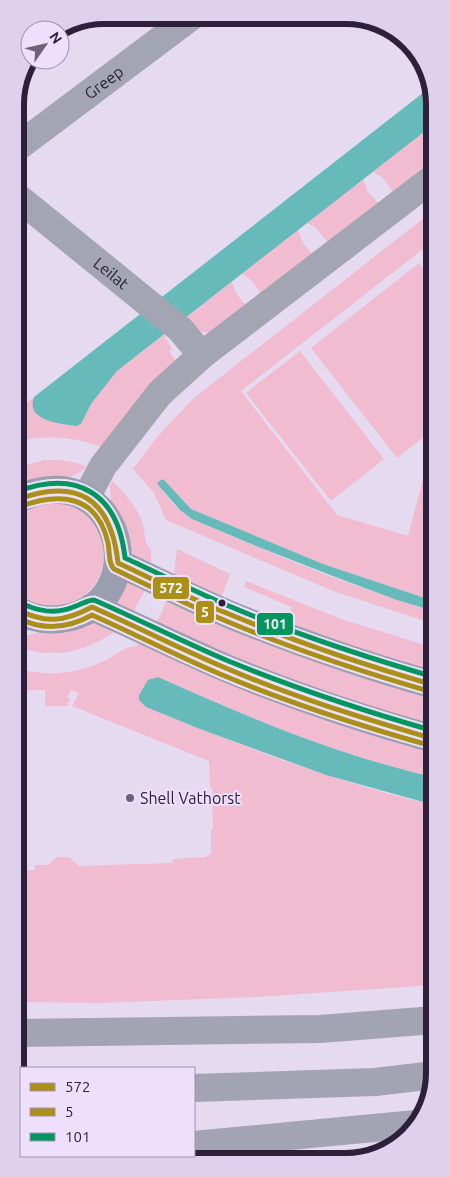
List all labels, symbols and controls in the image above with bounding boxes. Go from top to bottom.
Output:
north arrow [20,20,70,70]
text: N [46,29,65,47]
street label: Greep [81,62,127,103]
street label: Leilat [90,254,133,293]
line badge: 572 [152,576,190,600]
text: 572 [159,580,183,596]
unlabelled marker [217,598,227,608]
line badge: 5 [195,600,215,624]
text: 5 [201,604,209,620]
line badge: 101 [256,612,294,636]
text: 101 [263,616,287,632]
place label: Shell Vathorst [140,789,241,807]
marker: Shell Vathorst [124,792,136,804]
legend [20,1067,195,1157]
text: 572 [65,1078,90,1095]
text: 5 [65,1103,73,1120]
text: 101 [65,1128,90,1145]

